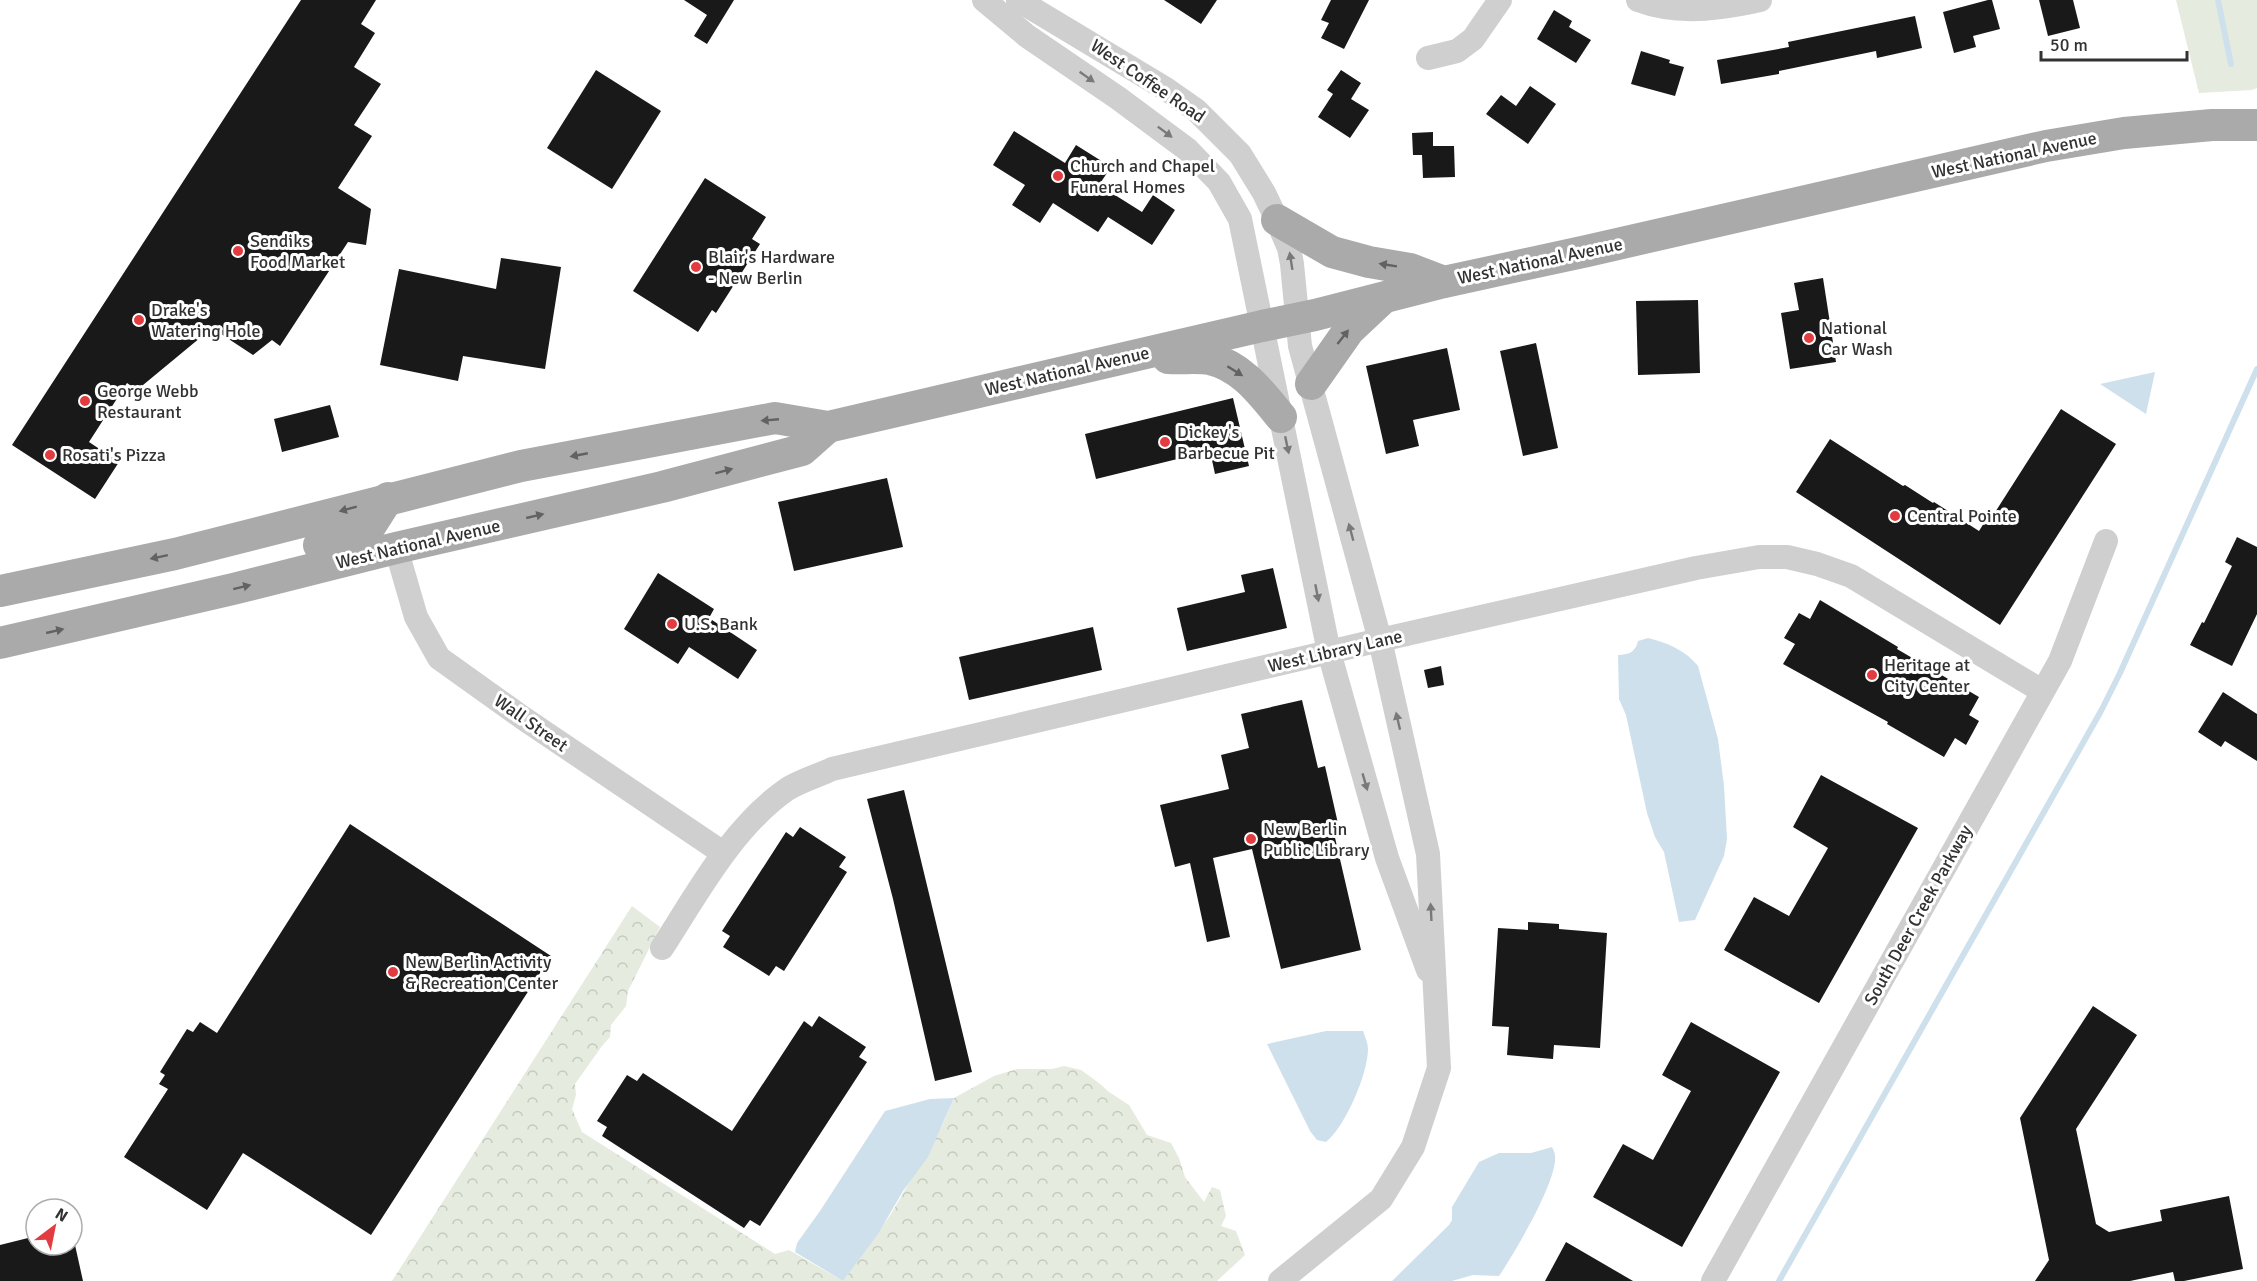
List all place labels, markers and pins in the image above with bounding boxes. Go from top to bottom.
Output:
place label: Church and Chapel Funeral Homes [1070,155,1215,198]
marker: Church and Chapel Funeral Homes [1051,169,1065,183]
place label: Sendiks Food Market [250,230,345,273]
marker: Sendiks Food Market [231,244,245,258]
place label: Blair's Hardware - New Berlin [708,246,835,289]
marker: Blair's Hardware - New Berlin [689,260,703,274]
place label: Drake's Watering Hole [151,299,260,342]
marker: Drake's Watering Hole [132,313,146,327]
place label: National Car Wash [1821,317,1893,360]
marker: National Car Wash [1802,331,1816,345]
place label: George Webb Restaurant [97,380,198,423]
marker: George Webb Restaurant [78,394,92,408]
place label: Dickey's Barbecue Pit [1177,421,1275,464]
marker: Dickey's Barbecue Pit [1158,435,1172,449]
place label: Rosati's Pizza [62,444,166,466]
marker: Rosati's Pizza [43,448,57,462]
place label: Central Pointe [1907,505,2017,527]
marker: Central Pointe [1888,509,1902,523]
place label: U.S. Bank [684,613,758,635]
marker: U.S. Bank [665,617,679,631]
place label: Heritage at City Center [1884,654,1970,697]
marker: Heritage at City Center [1865,668,1879,682]
place label: New Berlin Public Library [1263,818,1370,861]
marker: New Berlin Public Library [1244,832,1258,846]
place label: New Berlin Activity & Recreation Center [405,951,559,994]
marker: New Berlin Activity & Recreation Center [386,965,400,979]

